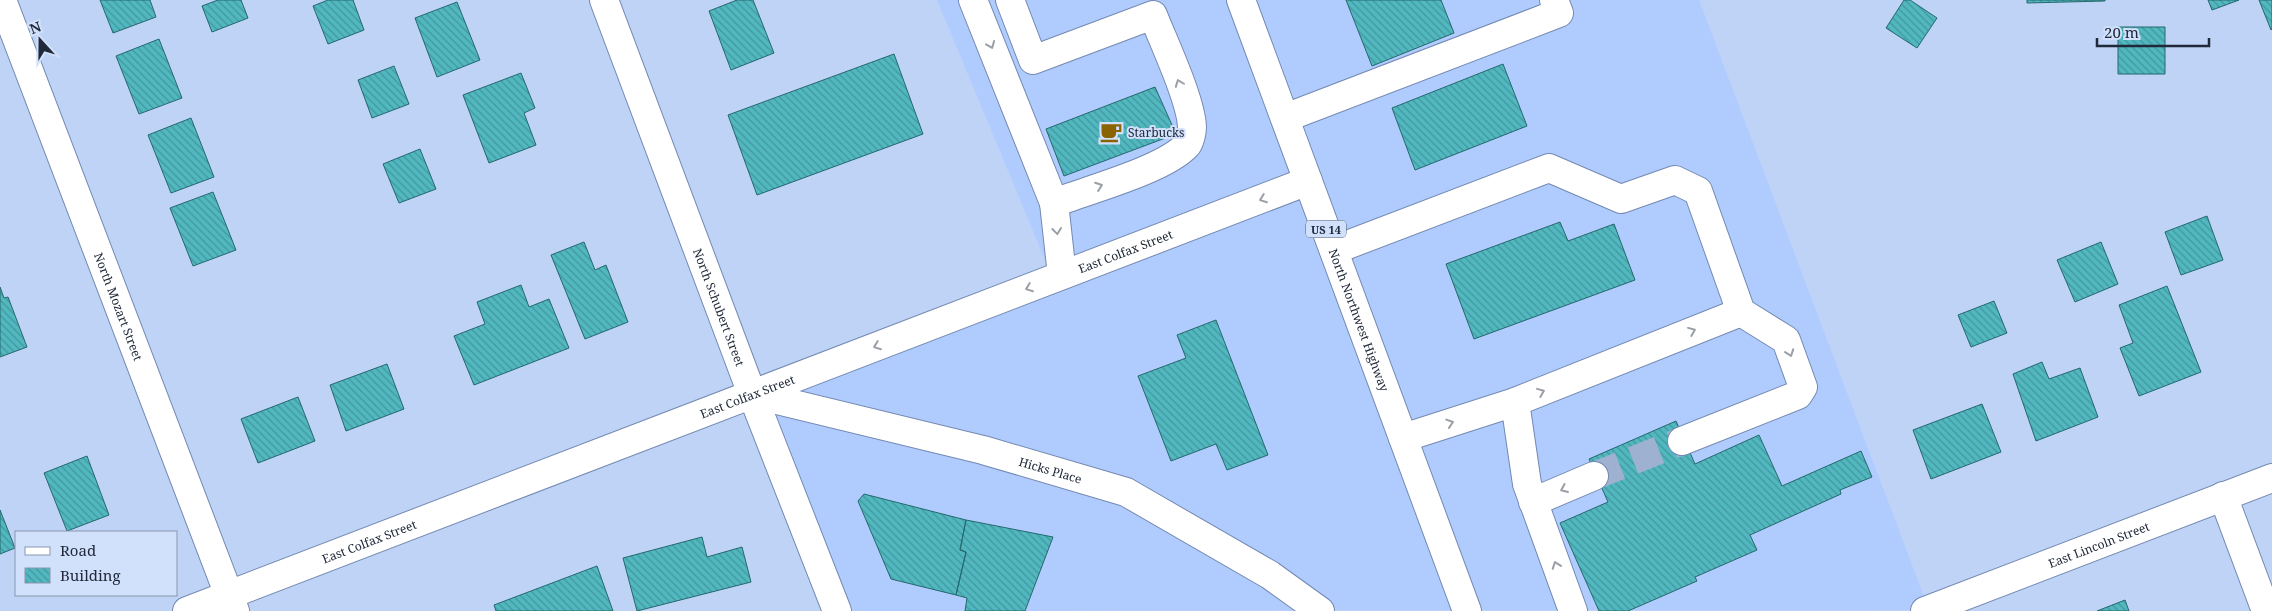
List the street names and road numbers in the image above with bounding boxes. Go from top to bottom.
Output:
road number: US 14 [1306,220,1346,238]
street label: East Colfax Street [1076,225,1175,277]
street label: North Schubert Street [689,246,749,368]
street label: North Northwest Highway [1325,246,1394,394]
street label: North Mozart Street [91,250,147,363]
street label: East Colfax Street [698,370,797,422]
street label: Hicks Place [1017,453,1084,487]
street label: East Colfax Street [319,515,419,567]
street label: East Lincoln Street [2046,517,2152,572]

